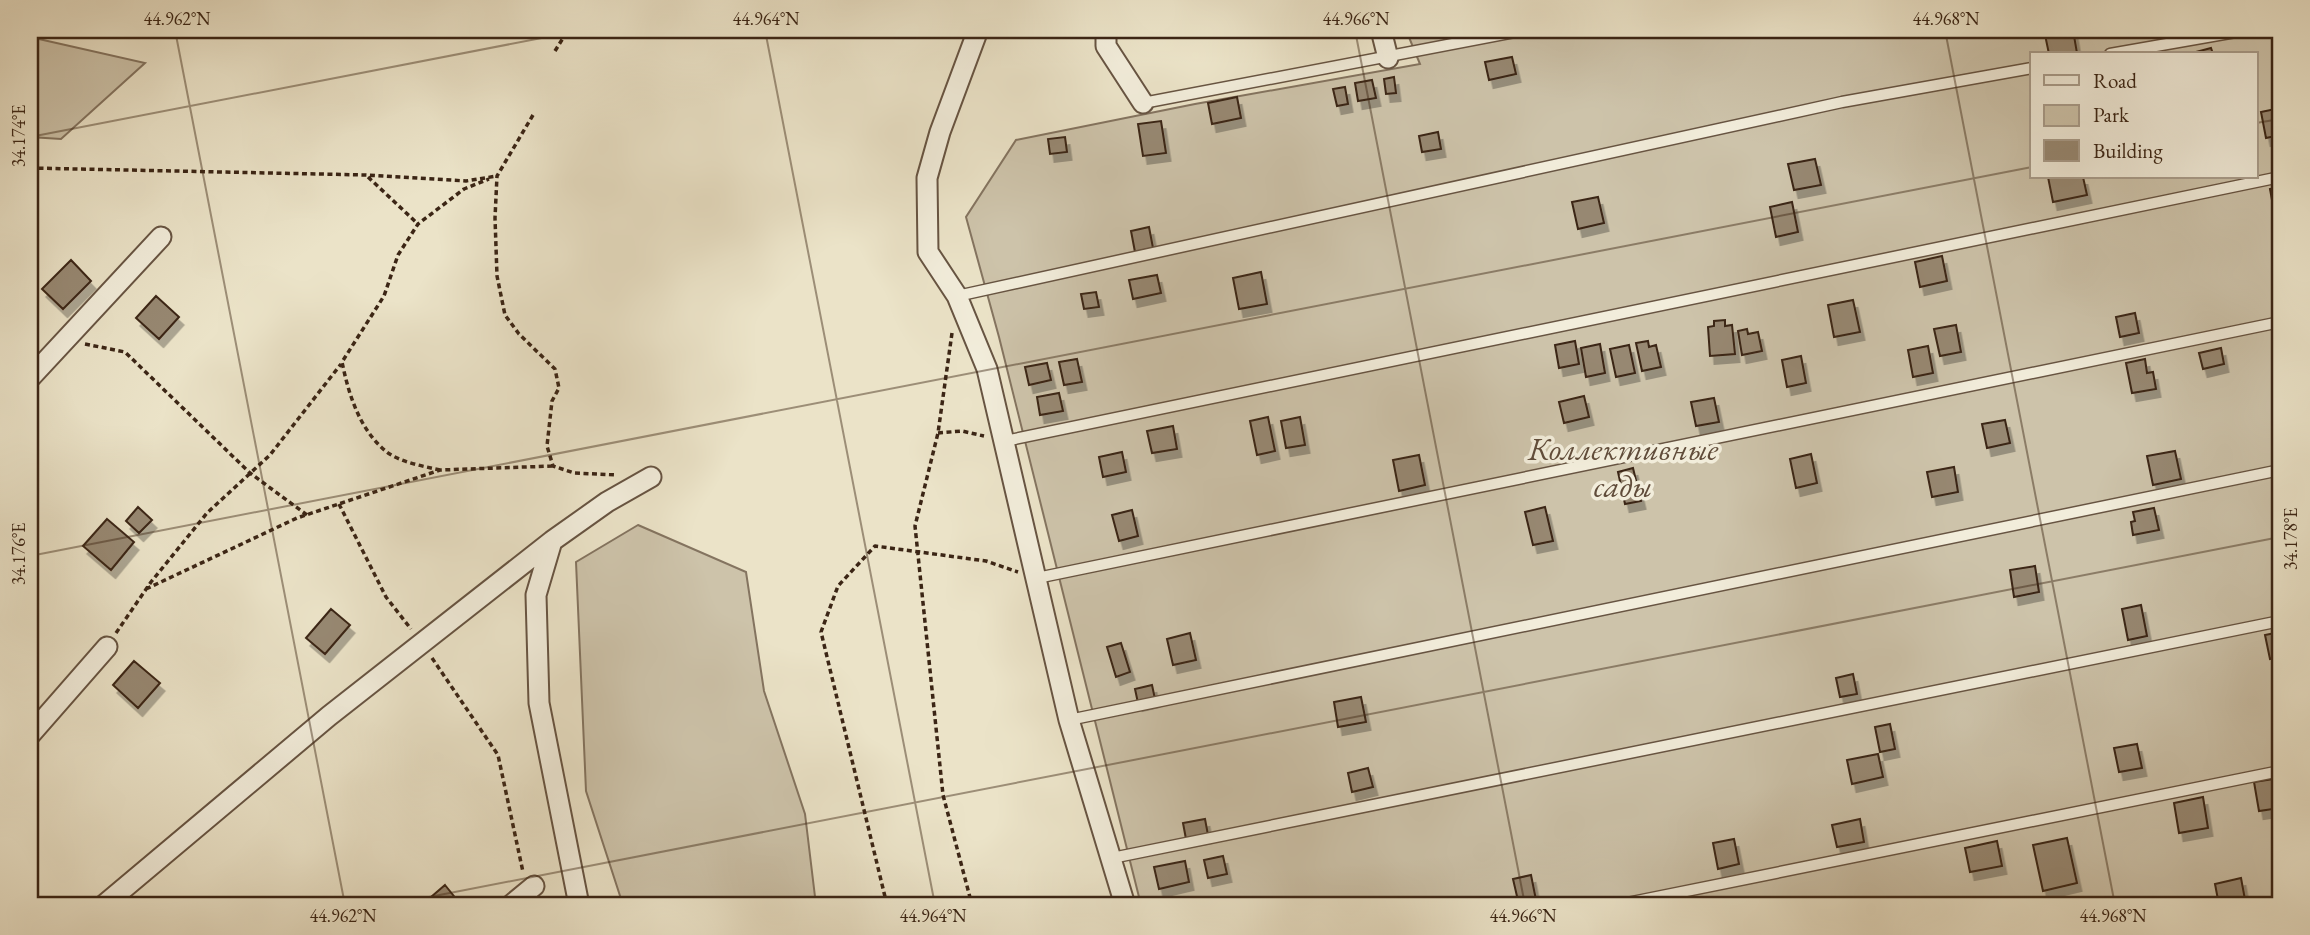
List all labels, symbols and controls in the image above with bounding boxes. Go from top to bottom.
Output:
text: 44.962°N [144,7,211,30]
text: 44.964°N [733,7,800,30]
text: 44.966°N [1323,7,1390,30]
text: 44.968°N [1913,7,1980,30]
legend [2030,52,2258,178]
text: Road [2093,67,2137,94]
text: Park [2093,101,2130,128]
text: 34.174°E [7,105,30,167]
text: Building [2093,137,2163,164]
park label: Коллективные сады [1527,428,1719,507]
text: 34.178°E [2279,508,2302,570]
text: 34.176°E [7,523,30,585]
text: 44.962°N [310,904,377,927]
text: 44.964°N [900,904,967,927]
text: 44.966°N [1490,904,1557,927]
text: 44.968°N [2080,904,2147,927]

